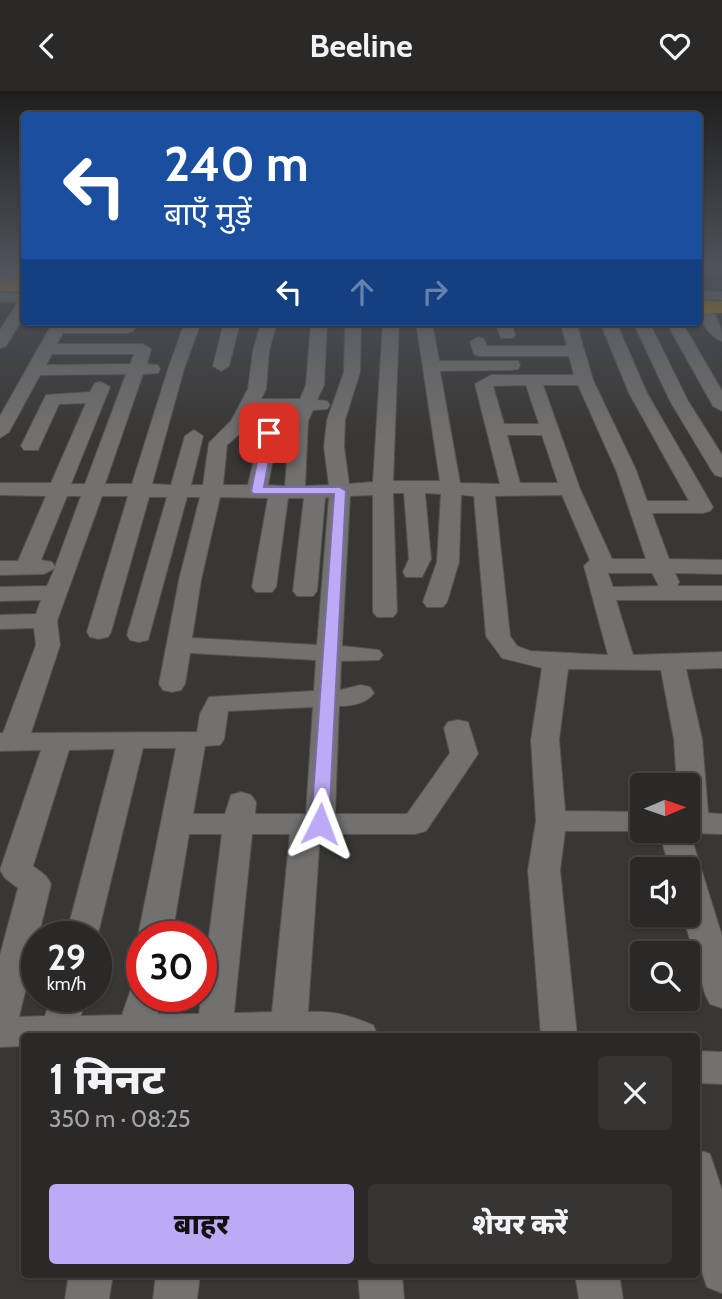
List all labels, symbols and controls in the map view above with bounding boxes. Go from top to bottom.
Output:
text: Beeline [309,26,413,65]
icon: back [28,27,66,65]
icon: heart [656,27,694,65]
text: 240 m [164,134,309,193]
icon: left [49,140,140,231]
text: बाएँ मुड़ें [164,194,252,233]
icon: left [270,273,308,311]
icon: ahead [343,273,381,311]
icon: right [416,273,454,311]
pin [239,403,299,463]
icon: arrive [250,414,288,452]
north arrow [630,773,700,843]
map controls [630,773,700,1011]
position arrow [283,787,357,861]
button: sound [630,857,700,927]
speed limit sign: 30 [126,921,217,1012]
text: 29 [47,936,86,979]
button: search [630,941,700,1011]
text: km/h [47,973,86,995]
text: 1 मिनट [49,1053,164,1105]
button: close [598,1056,672,1130]
text: 350 m · 08:25 [49,1105,190,1133]
button: बाहर [49,1184,354,1264]
button: शेयर करें [368,1184,672,1264]

